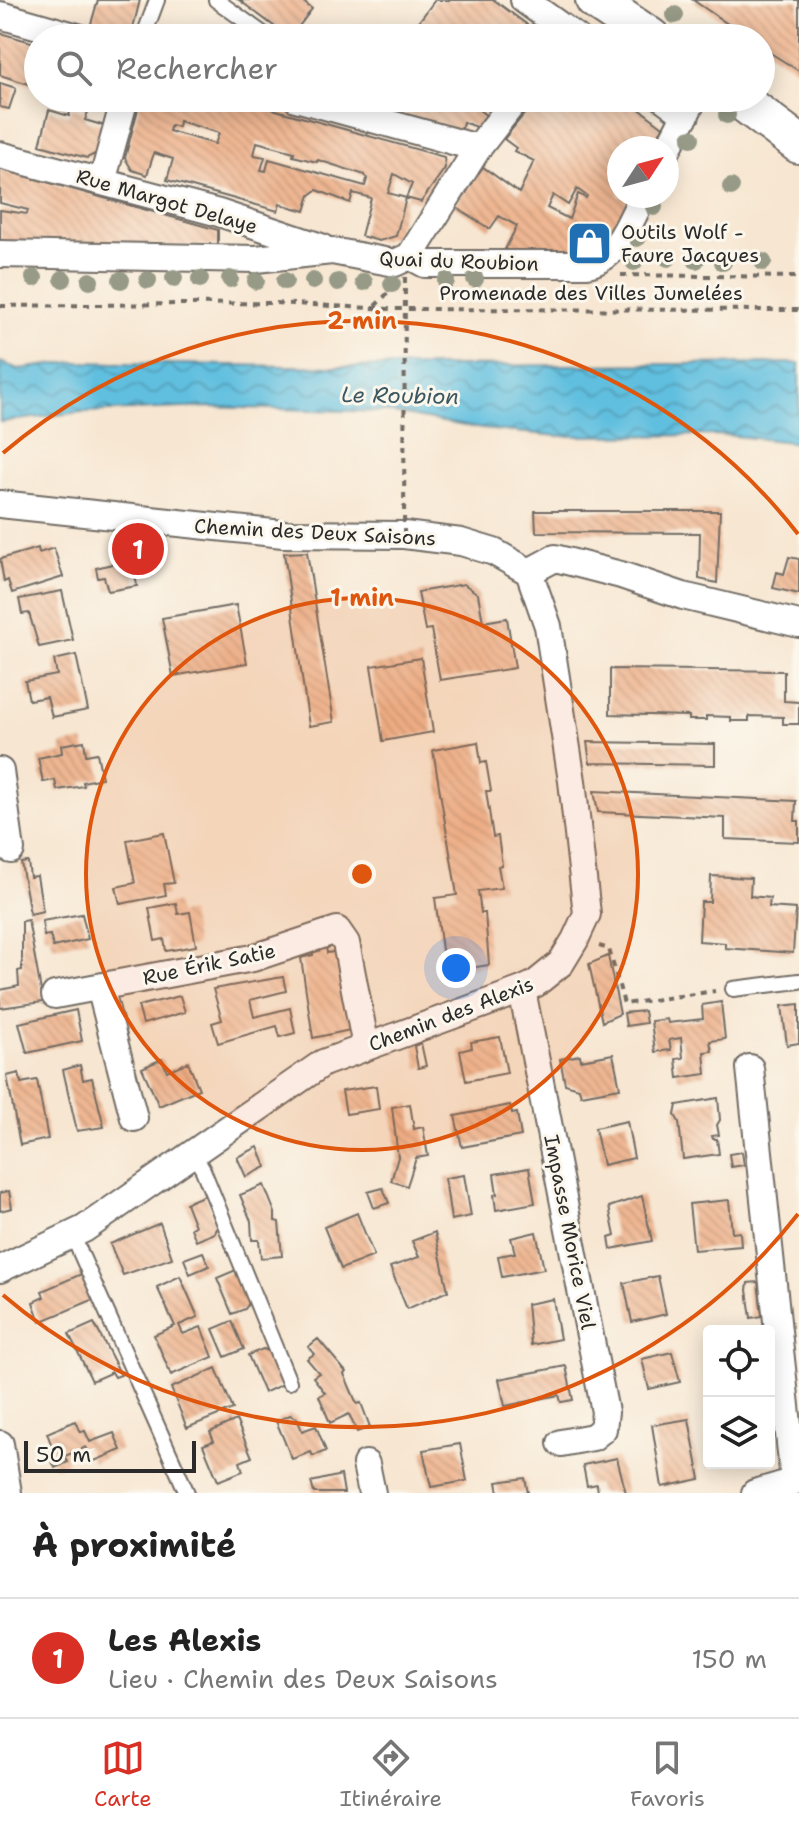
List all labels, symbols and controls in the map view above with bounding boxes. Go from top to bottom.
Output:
search box [24,24,775,112]
icon: search [52,46,96,90]
text: Rechercher [116,48,278,89]
north arrow [607,136,679,208]
street label: Rue Margot Delaye [73,163,261,239]
place label: Outils Wolf - Faure Jacques [621,219,759,268]
shop icon: Outils Wolf - Faure Jacques [566,220,614,268]
street label: Quai du Roubion [379,245,539,277]
street label: Promenade des Villes Jumelées [439,280,743,306]
text: 2 min [327,305,397,337]
water label: Le Roubion [341,380,459,411]
street label: Chemin des Deux Saisons [193,513,437,551]
pin: 1 [112,519,164,579]
text: 1 min [330,582,394,614]
centre of rings [348,860,376,888]
street label: Rue Érik Satie [140,937,278,991]
your location [436,948,476,988]
street label: Chemin des Alexis [365,971,537,1057]
street label: Impasse Morice Viel [538,1132,602,1332]
map controls [703,1325,775,1469]
button: locate [703,1325,775,1397]
button: layers [703,1397,775,1469]
scale bar [24,1437,196,1473]
text: 50 m [36,1440,91,1469]
text: À proximité [32,1522,236,1568]
text: Les Alexis [108,1620,261,1661]
text: 1 [52,1641,64,1676]
text: 150 m [691,1641,767,1676]
text: Lieu · Chemin des Deux Saisons [108,1661,498,1696]
tab: Carte [94,1736,152,1813]
tab: Itinéraire [340,1736,442,1813]
tab: Favoris [630,1736,705,1813]

